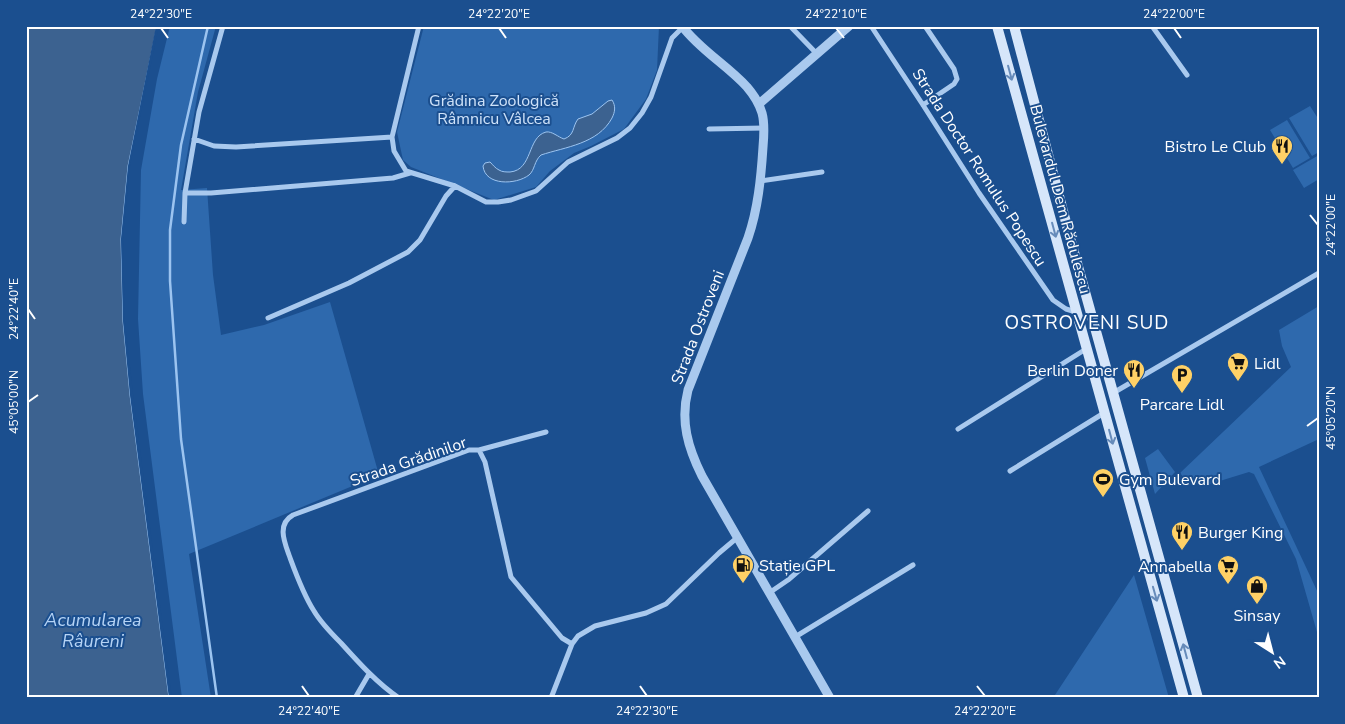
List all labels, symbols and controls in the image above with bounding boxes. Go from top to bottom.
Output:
text: 24°22'30"E [130,6,192,22]
text: 24°22'20"E [468,6,530,22]
text: 24°22'10"E [805,6,867,22]
text: 24°22'00"E [1143,6,1205,22]
street label: Strada Doctor Romulus Popescu [907,64,1052,271]
one-way arrow [1006,65,1016,81]
park label: Grădina Zoologică Râmnicu Vâlcea [429,90,559,130]
street label: Bulevardul Dem Rădulescu [1024,102,1096,296]
restaurant icon: Bistro Le Club [1270,134,1294,165]
place label: Bistro Le Club [1165,136,1266,158]
text: 24°22'00"E [1323,194,1339,256]
one-way arrow [1049,221,1059,237]
street label: Strada Ostroveni [666,267,730,388]
text: 24°22'40"E [6,278,22,340]
district label: OSTROVENI SUD [1005,310,1169,336]
supermarket icon: Lidl [1226,351,1250,382]
place label: Lidl [1254,353,1281,375]
restaurant icon: Berlin Doner [1122,358,1146,389]
place label: Berlin Doner [1027,360,1118,382]
parking icon: Parcare Lidl [1170,363,1194,394]
text: 45°05'00"N [6,370,22,434]
text: 45°05'20"N [1323,386,1339,450]
place label: Parcare Lidl [1140,394,1224,416]
one-way arrow [1107,429,1116,445]
street label: Strada Grădinilor [347,432,470,492]
sports icon: Gym Bulevard [1091,467,1115,498]
place label: Gym Bulevard [1119,469,1221,491]
restaurant icon: Burger King [1170,520,1194,551]
place label: Burger King [1198,522,1283,544]
fuel station icon: Stație GPL [731,553,755,584]
supermarket icon: Annabella [1216,554,1240,585]
place label: Stație GPL [759,555,836,577]
place label: Annabella [1138,556,1212,578]
shop icon: Sinsay [1245,574,1269,605]
one-way arrow [1150,585,1160,601]
place label: Sinsay [1234,605,1281,627]
water label: Acumularea Râureni [43,608,142,653]
north arrow [1248,626,1298,676]
one-way arrow [1179,643,1189,659]
text: N [1270,651,1289,673]
text: 24°22'40"E [278,703,340,719]
text: 24°22'30"E [616,703,678,719]
text: 24°22'20"E [954,703,1016,719]

